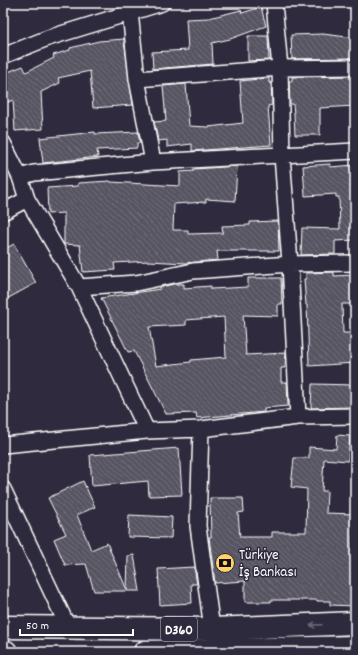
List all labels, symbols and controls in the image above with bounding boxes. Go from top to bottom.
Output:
place label: Türkiye İş Bankası [239,545,297,584]
bank icon: Türkiye İş Bankası [214,552,236,574]
scale bar [20,611,133,637]
road number: D360 [161,617,197,641]
text: 50 m [26,618,49,635]
one-way arrow [310,621,323,629]

